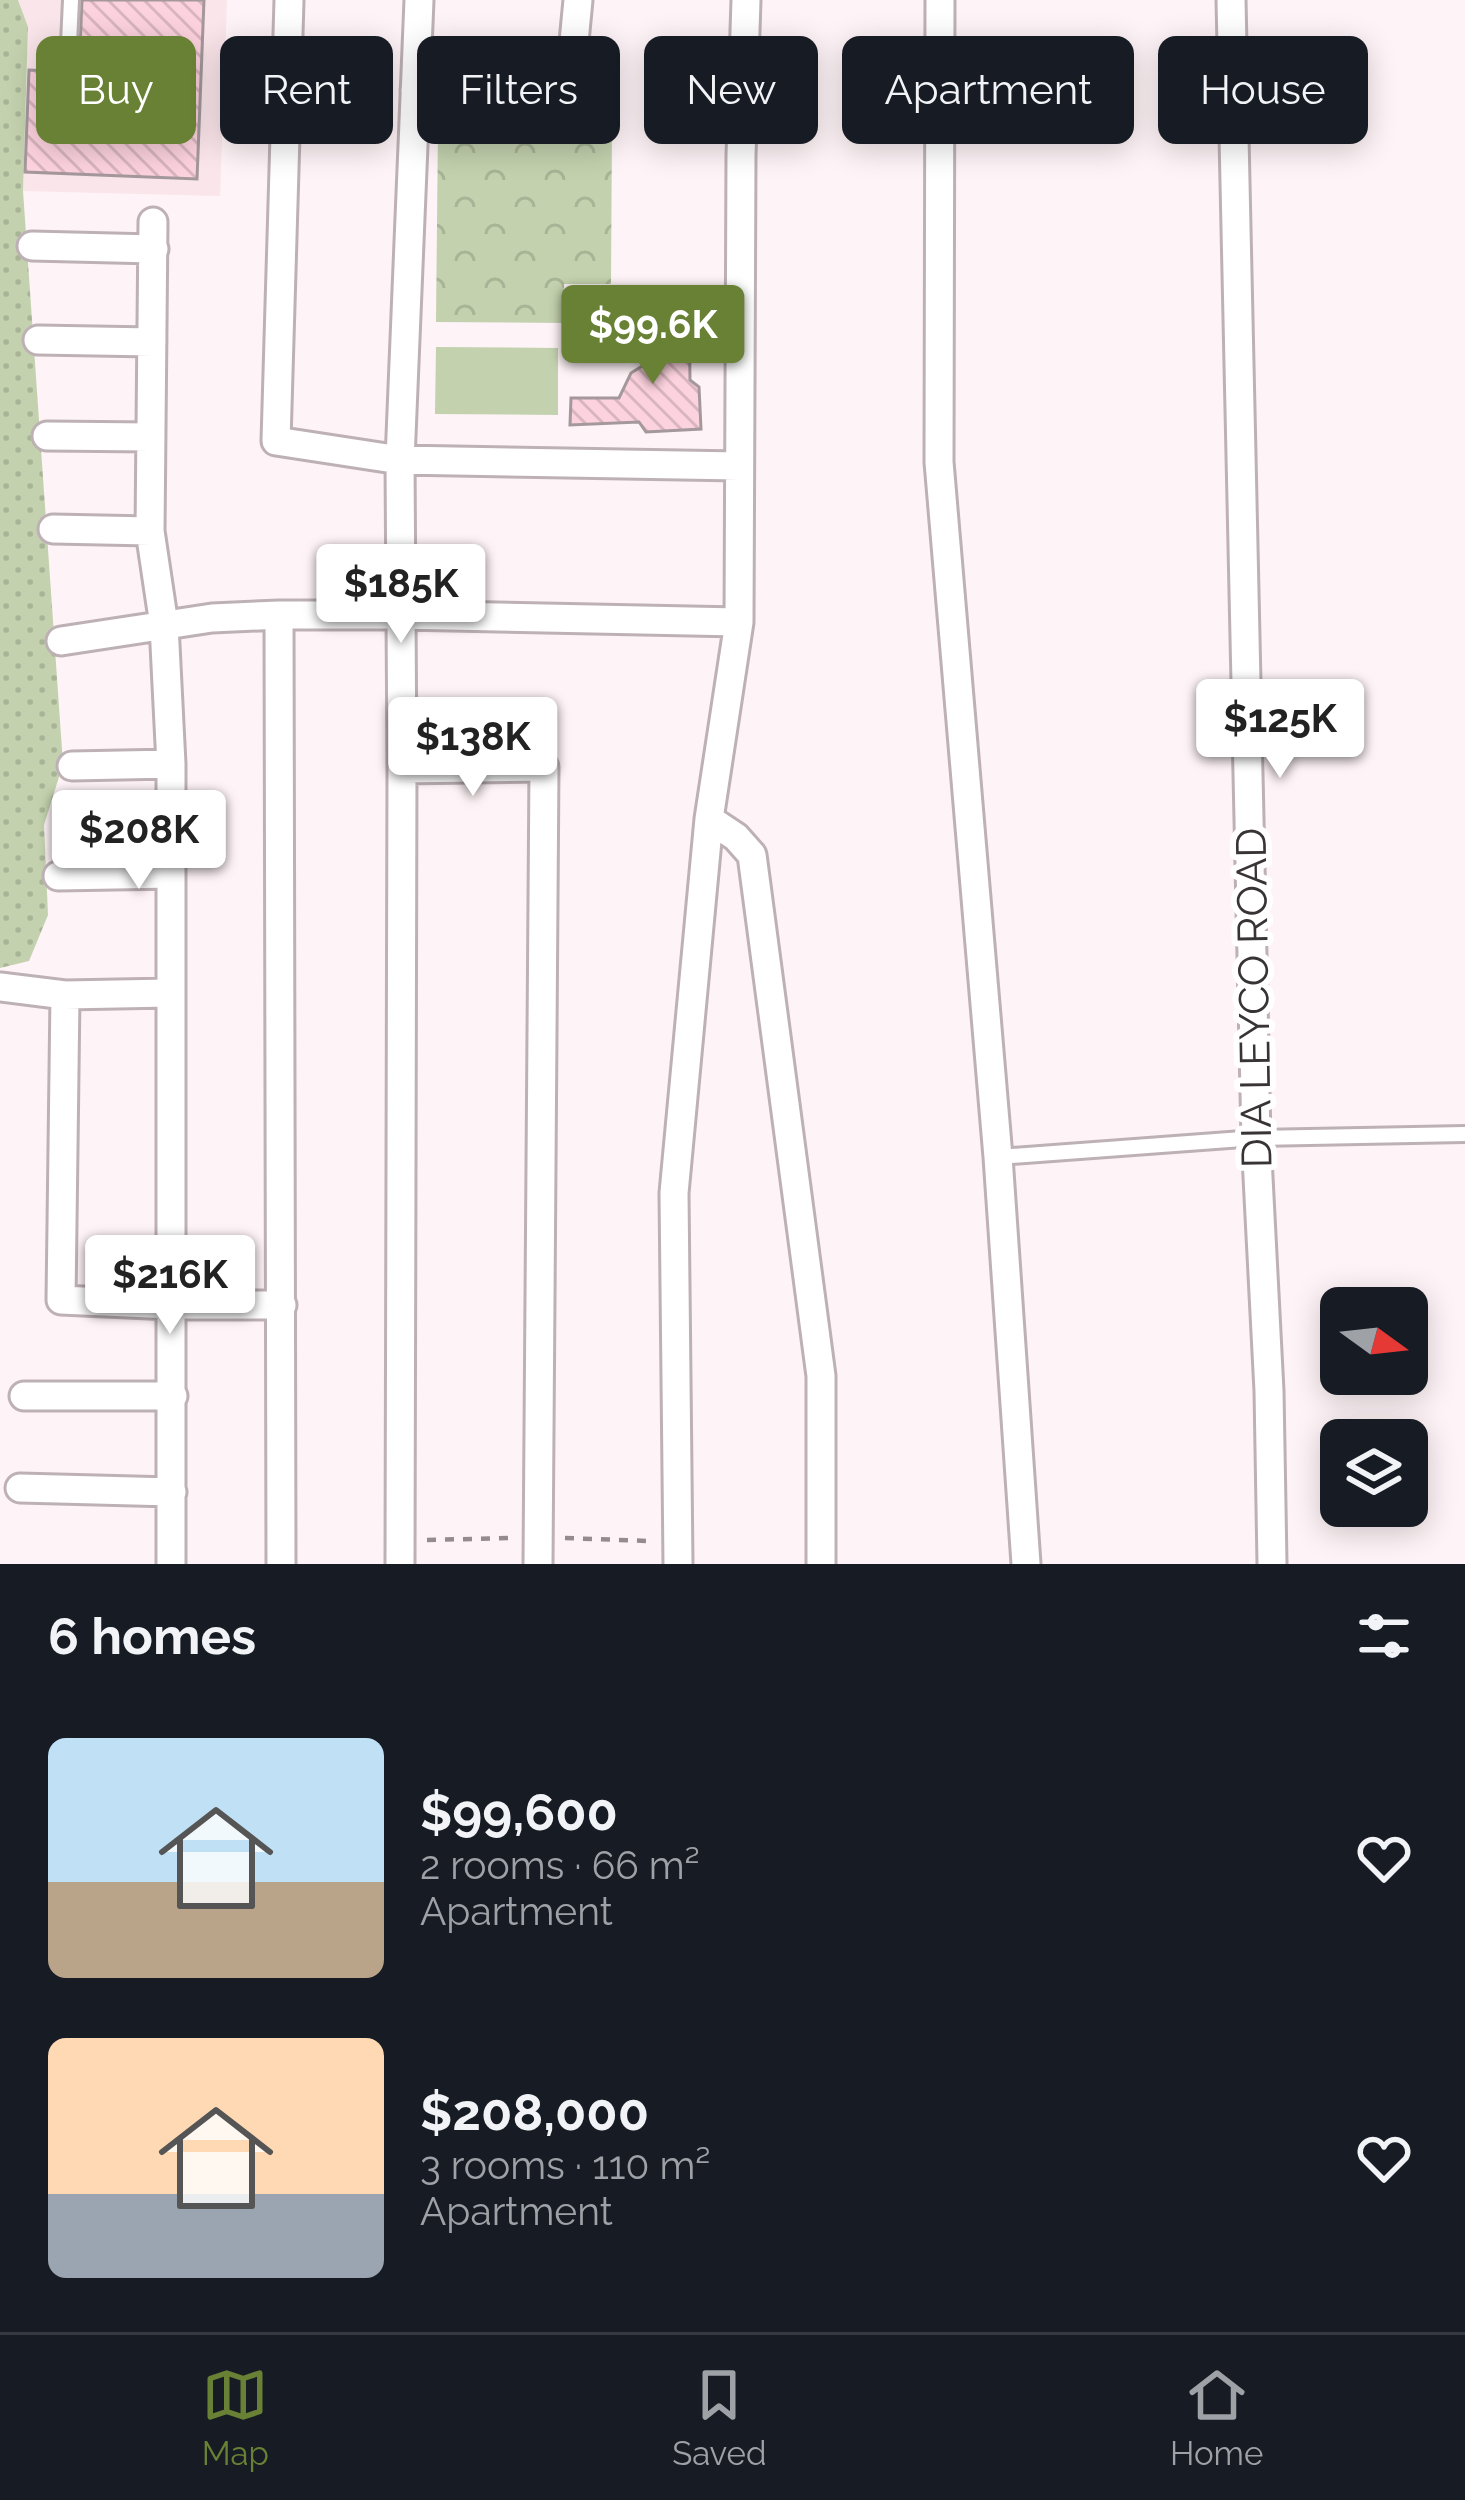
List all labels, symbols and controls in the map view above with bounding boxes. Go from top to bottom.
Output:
chip: Buy [36,36,196,144]
chip: Rent [220,36,393,144]
chip: Filters [417,36,620,144]
chip: New [644,36,818,144]
chip: Apartment [842,36,1134,144]
chip: House [1158,36,1368,144]
pin: $99.6K [555,285,751,387]
text: $99.6K [588,301,718,347]
pin: $185K [317,544,485,646]
text: $185K [343,560,459,606]
pin: $125K [1196,679,1364,781]
text: $125K [1223,695,1337,741]
pin: $138K [389,697,557,799]
text: $138K [415,713,531,759]
pin: $208K [55,790,223,892]
text: $208K [79,806,199,852]
street label: DIA LEYCO ROAD [1227,827,1281,1169]
pin: $216K [86,1235,254,1337]
text: $216K [112,1251,228,1297]
north arrow [1320,1287,1428,1395]
map controls [1320,1287,1428,1527]
button: layers [1320,1419,1428,1527]
icon: filters [1351,1603,1417,1669]
text: 6 homes [48,1606,256,1666]
text: $99,600 [420,1782,618,1842]
icon: home [144,1786,288,1930]
icon: heart [1351,1825,1417,1891]
text: 2 rooms · 66 m² [420,1842,700,1888]
text: Apartment [420,1888,613,1934]
text: $208,000 [420,2082,649,2142]
icon: home [144,2086,288,2230]
icon: heart [1351,2125,1417,2191]
text: 3 rooms · 110 m² [420,2142,710,2188]
text: Apartment [420,2188,613,2234]
tab: Map [202,2362,269,2473]
tab: Saved [672,2362,767,2473]
tab: Home [1170,2362,1263,2473]

